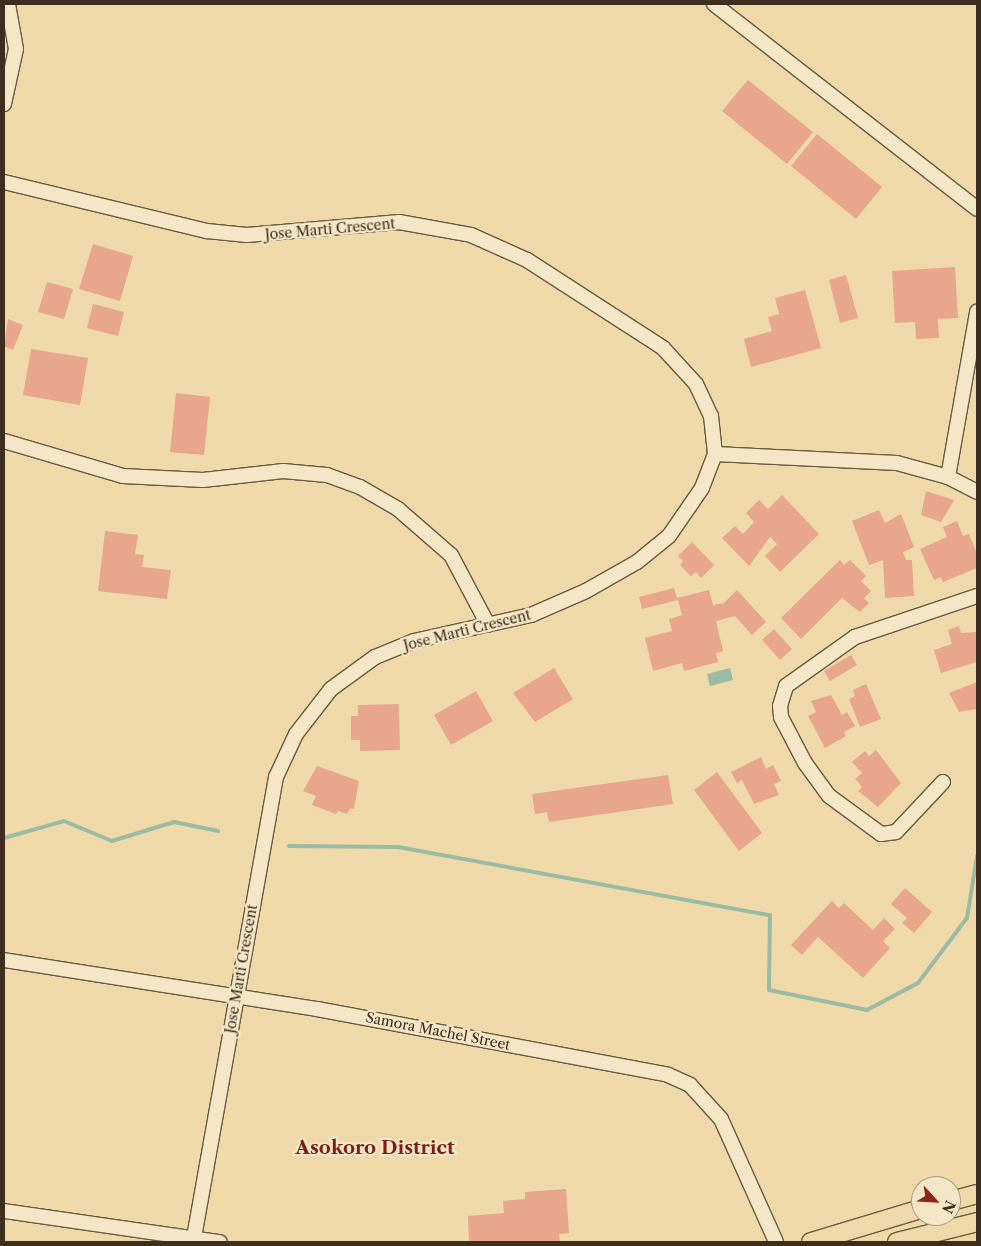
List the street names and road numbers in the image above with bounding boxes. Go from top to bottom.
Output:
street label: Jose Marti Crescent [264,215,396,243]
street label: Jose Marti Crescent [402,606,532,654]
street label: Jose Marti Crescent [221,903,261,1035]
street label: Samora Machel Street [364,1009,512,1053]

